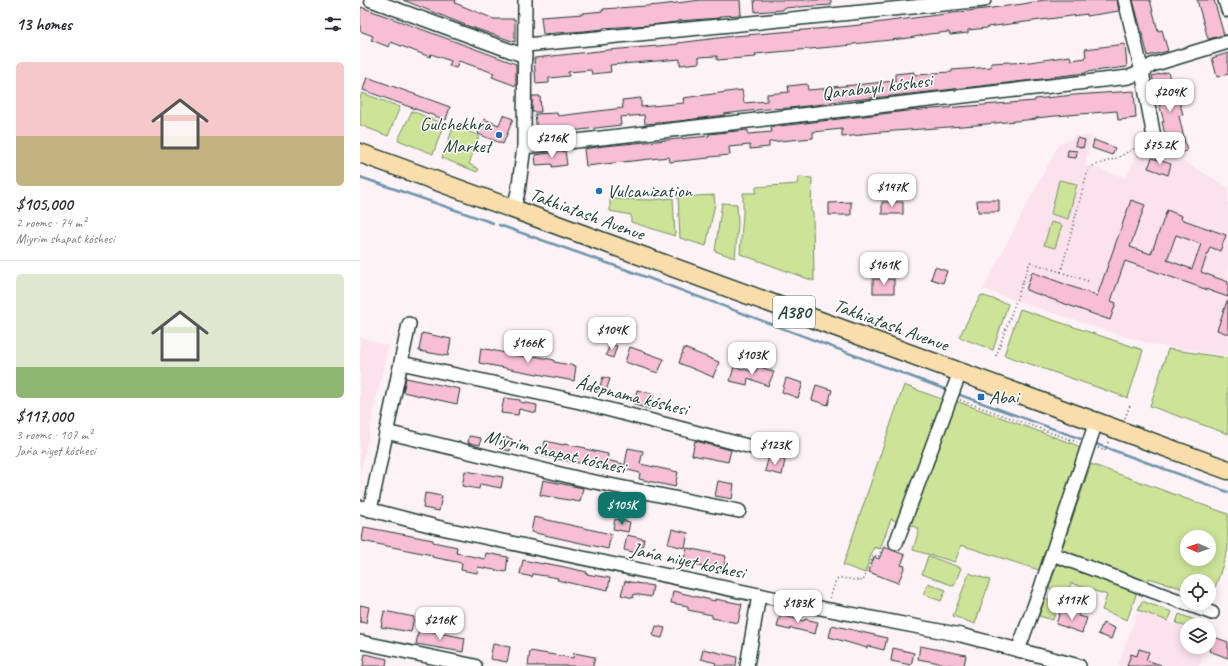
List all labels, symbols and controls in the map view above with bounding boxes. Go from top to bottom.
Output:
icon: filters [322,13,344,35]
text: 13 homes [16,14,72,35]
street label: Qarabaylı kóshesi [820,68,936,106]
pin: $204K [1142,79,1198,113]
text: $204K [1155,84,1185,100]
icon: home [144,88,216,160]
place label: Gulchekhra Market [420,112,494,158]
pin: $216K [524,125,580,159]
marker: Gulchekhra Market [494,130,504,140]
text: $216K [537,130,567,146]
pin: $75.2K [1127,132,1193,166]
text: $75.2K [1144,137,1176,153]
pin: $147K [864,174,920,208]
place label: Vulcanization [607,179,693,203]
text: $147K [877,179,907,195]
street label: Takhiatash Avenue [526,182,649,246]
marker: Vulcanization [594,186,604,196]
text: $105,000 [16,194,73,215]
text: 2 rooms · 74 m² [16,215,86,231]
text: Miyrim shapat kóshesi [16,231,114,247]
pin: $161K [856,252,912,286]
text: $161K [869,257,899,273]
street label: Takhiatash Avenue [830,293,953,357]
road number: A380 [773,296,815,328]
icon: home [144,300,216,372]
pin: $104K [584,317,640,351]
text: $104K [597,322,627,338]
pin: $166K [500,330,556,364]
text: $166K [513,335,543,351]
pin: $103K [724,342,780,376]
text: $103K [737,347,767,363]
street label: Ádepnama kóshesi [574,371,693,422]
place label: Abai [989,385,1021,409]
marker: Abai [976,392,986,402]
text: $117,000 [16,406,73,427]
street label: Miyrim shapat kóshesi [482,424,630,480]
text: 3 rooms · 107 m² [16,427,92,443]
pin: $123K [747,432,803,466]
text: $123K [760,437,790,453]
text: Jańa niyet kóshesi [16,443,95,459]
pin: $105K [594,492,650,526]
text: $105K [607,497,637,513]
north arrow [1180,530,1216,566]
map controls [1180,530,1216,654]
street label: Jańa niyet kóshesi [628,537,750,585]
button: locate [1180,574,1216,610]
pin: $117K [1044,587,1100,621]
pin: $183K [770,590,826,624]
text: $117K [1057,592,1087,608]
text: $183K [783,595,813,611]
pin: $216K [412,607,468,641]
text: $216K [425,612,455,628]
button: layers [1180,618,1216,654]

